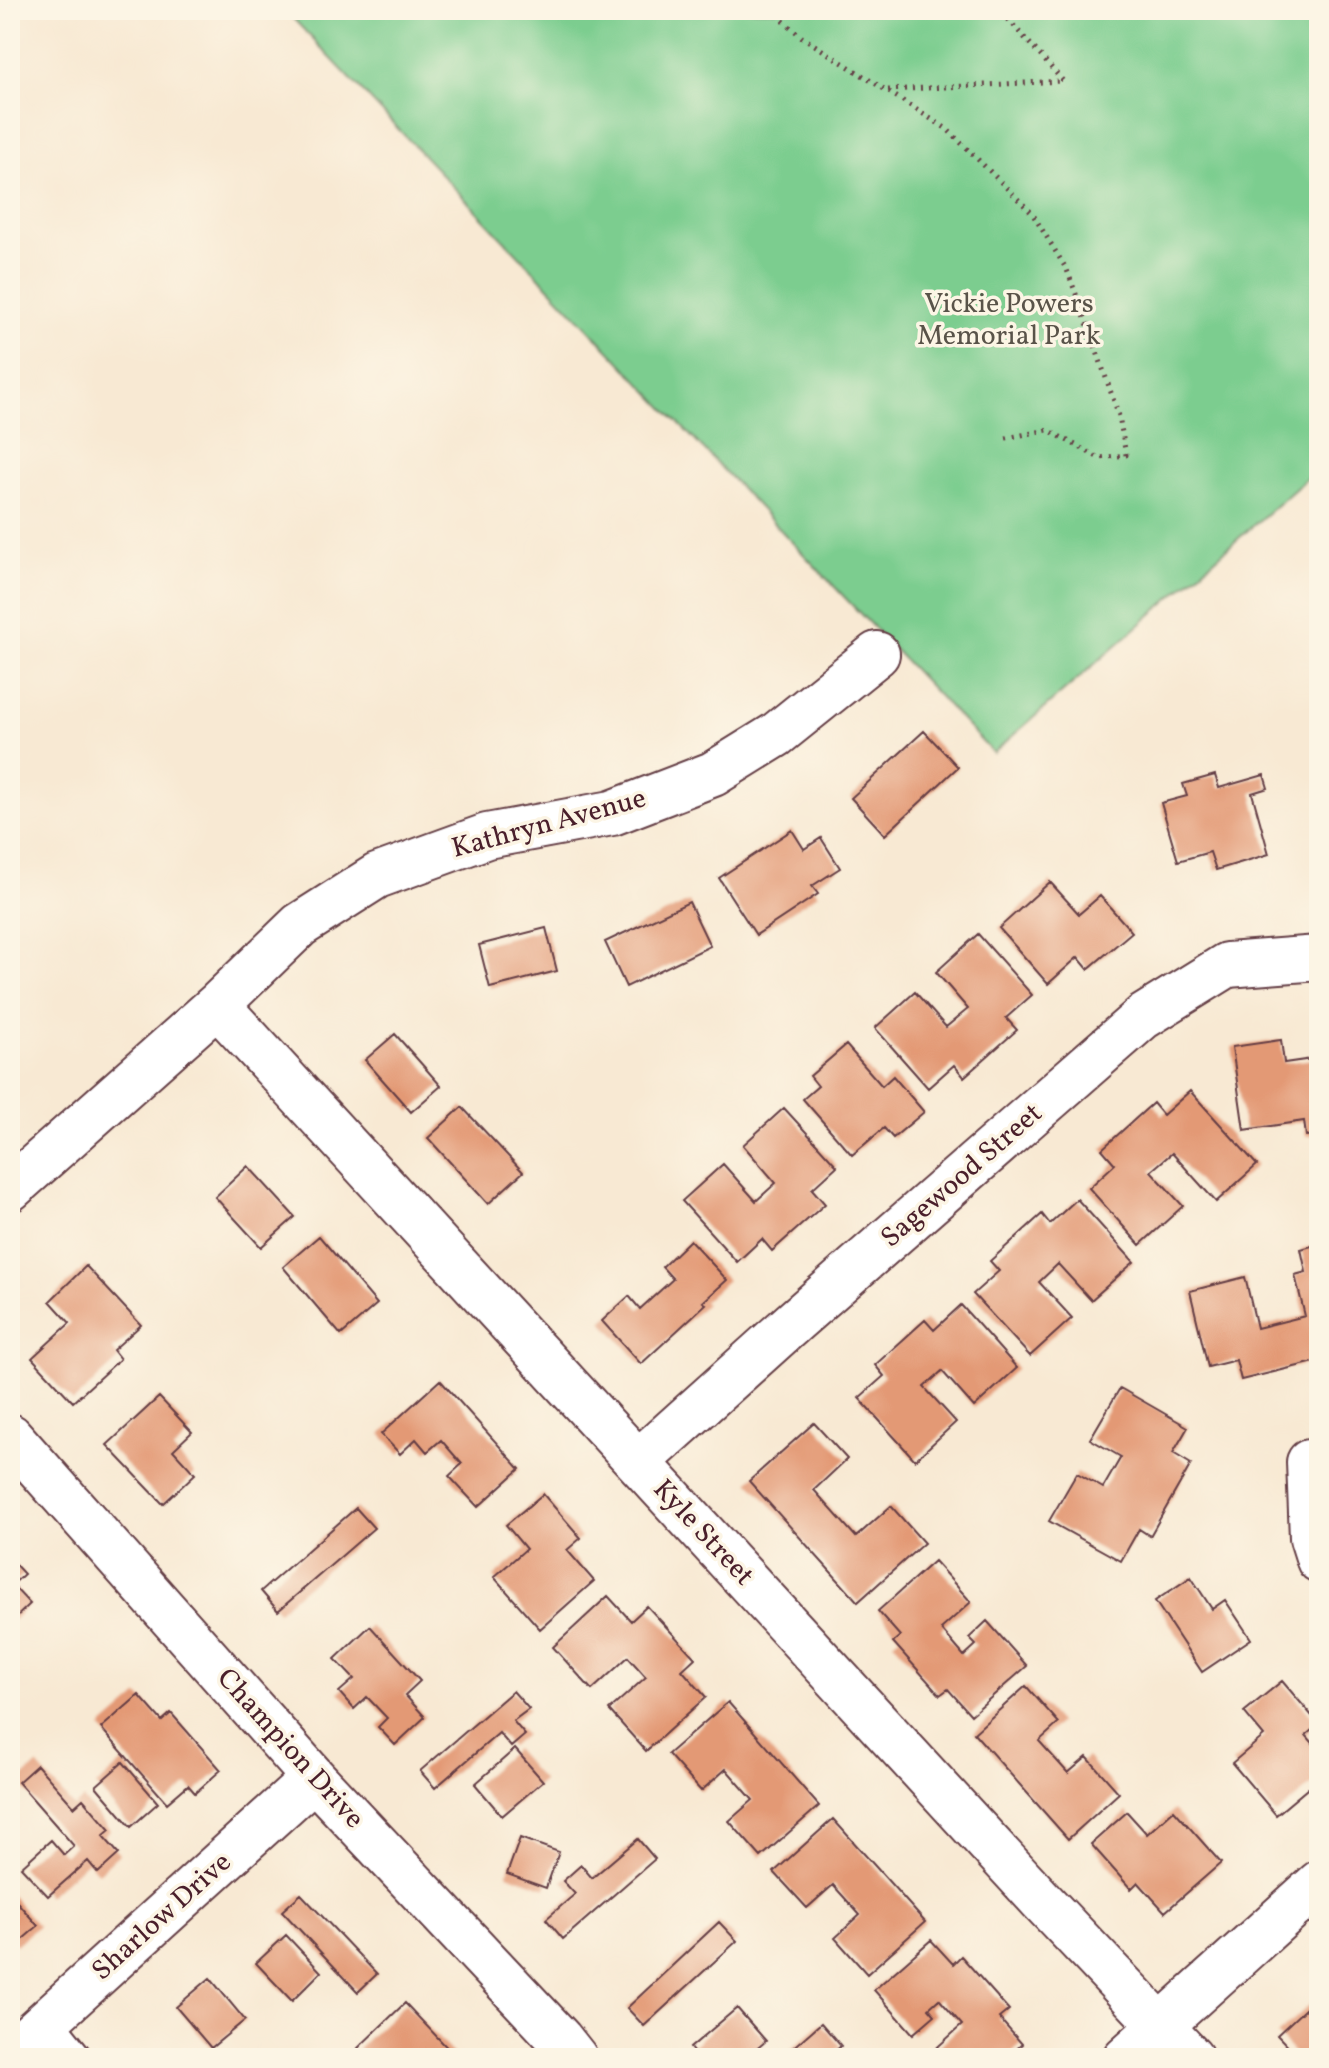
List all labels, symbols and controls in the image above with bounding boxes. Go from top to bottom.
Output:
park label: Vickie Powers Memorial Park [917,285,1101,356]
street label: Kathryn Avenue [447,779,651,869]
street label: Sagewood Street [873,1095,1051,1257]
street label: Kyle Street [643,1471,763,1595]
street label: Champion Drive [207,1660,373,1838]
street label: Sharlow Drive [84,1844,240,1990]

